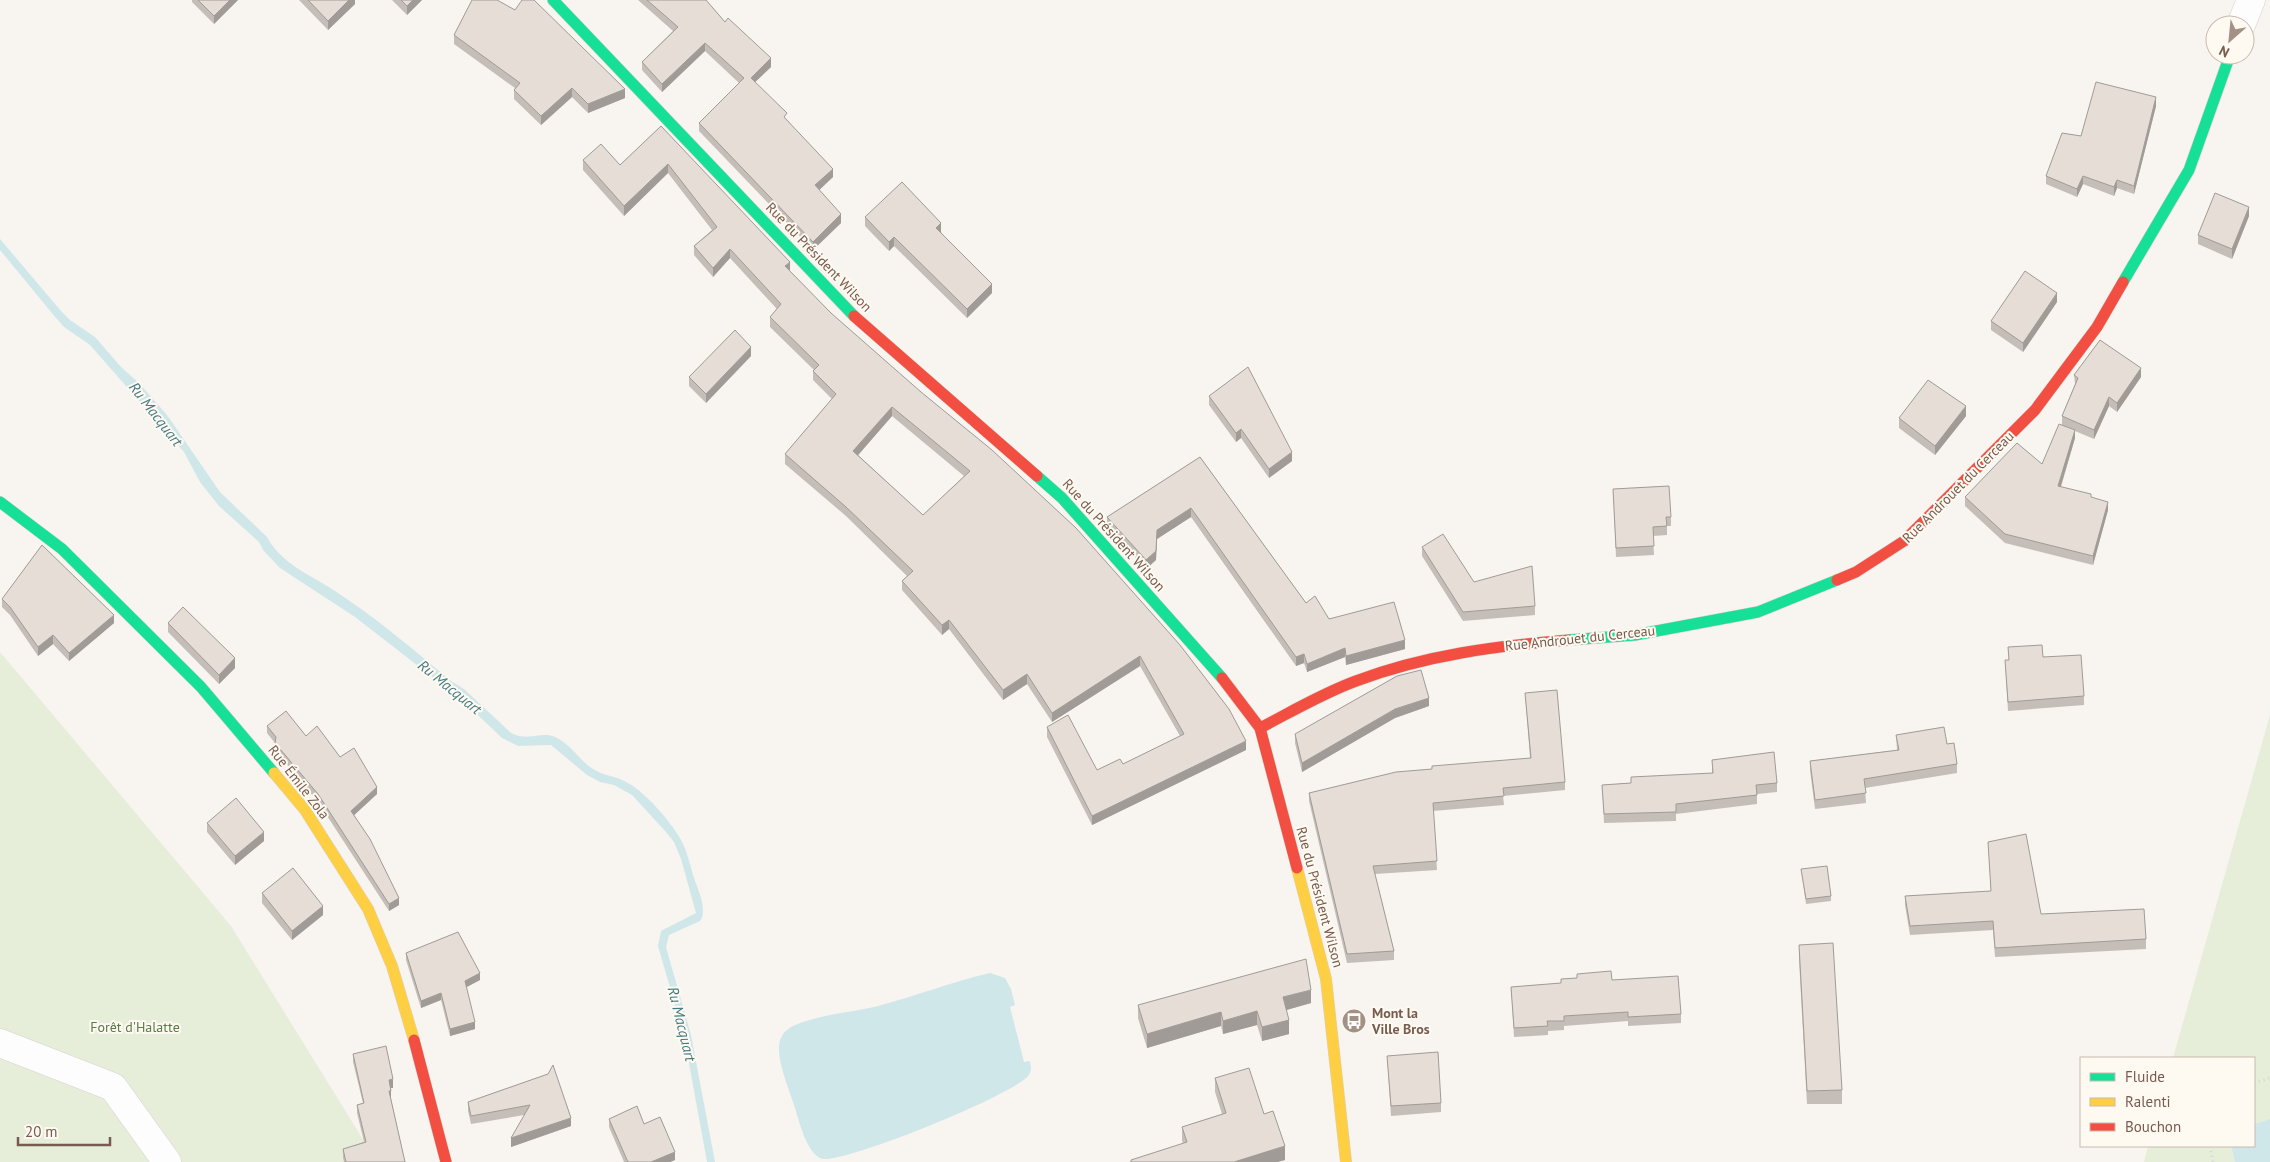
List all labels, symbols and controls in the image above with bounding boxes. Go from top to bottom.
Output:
north arrow [2205,15,2255,65]
text: N [2216,41,2232,62]
street label: Rue du Président Wilson [762,199,876,315]
water label: Ru Macquart [125,378,188,451]
street label: Rue Androuet du Cerceau [1898,427,2018,547]
street label: Rue du Président Wilson [1059,475,1169,595]
street label: Rue Androuet du Cerceau [1504,621,1656,655]
water label: Ru Macquart [414,656,487,719]
street label: Rue Émile Zola [264,741,334,823]
street label: Rue du Président Wilson [1293,825,1347,969]
water label: Ru Macquart [664,985,701,1065]
place label: Mont la Ville Bros [1371,1004,1430,1038]
bus stop icon: Mont la Ville Bros [1341,1008,1367,1034]
park label: Forêt d'Halatte [90,1018,180,1036]
legend [2080,1057,2255,1147]
text: Fluide [2125,1067,2165,1086]
text: Ralenti [2125,1092,2171,1111]
scale bar [18,1114,110,1146]
text: Bouchon [2125,1117,2181,1136]
text: 20 m [25,1122,58,1141]

